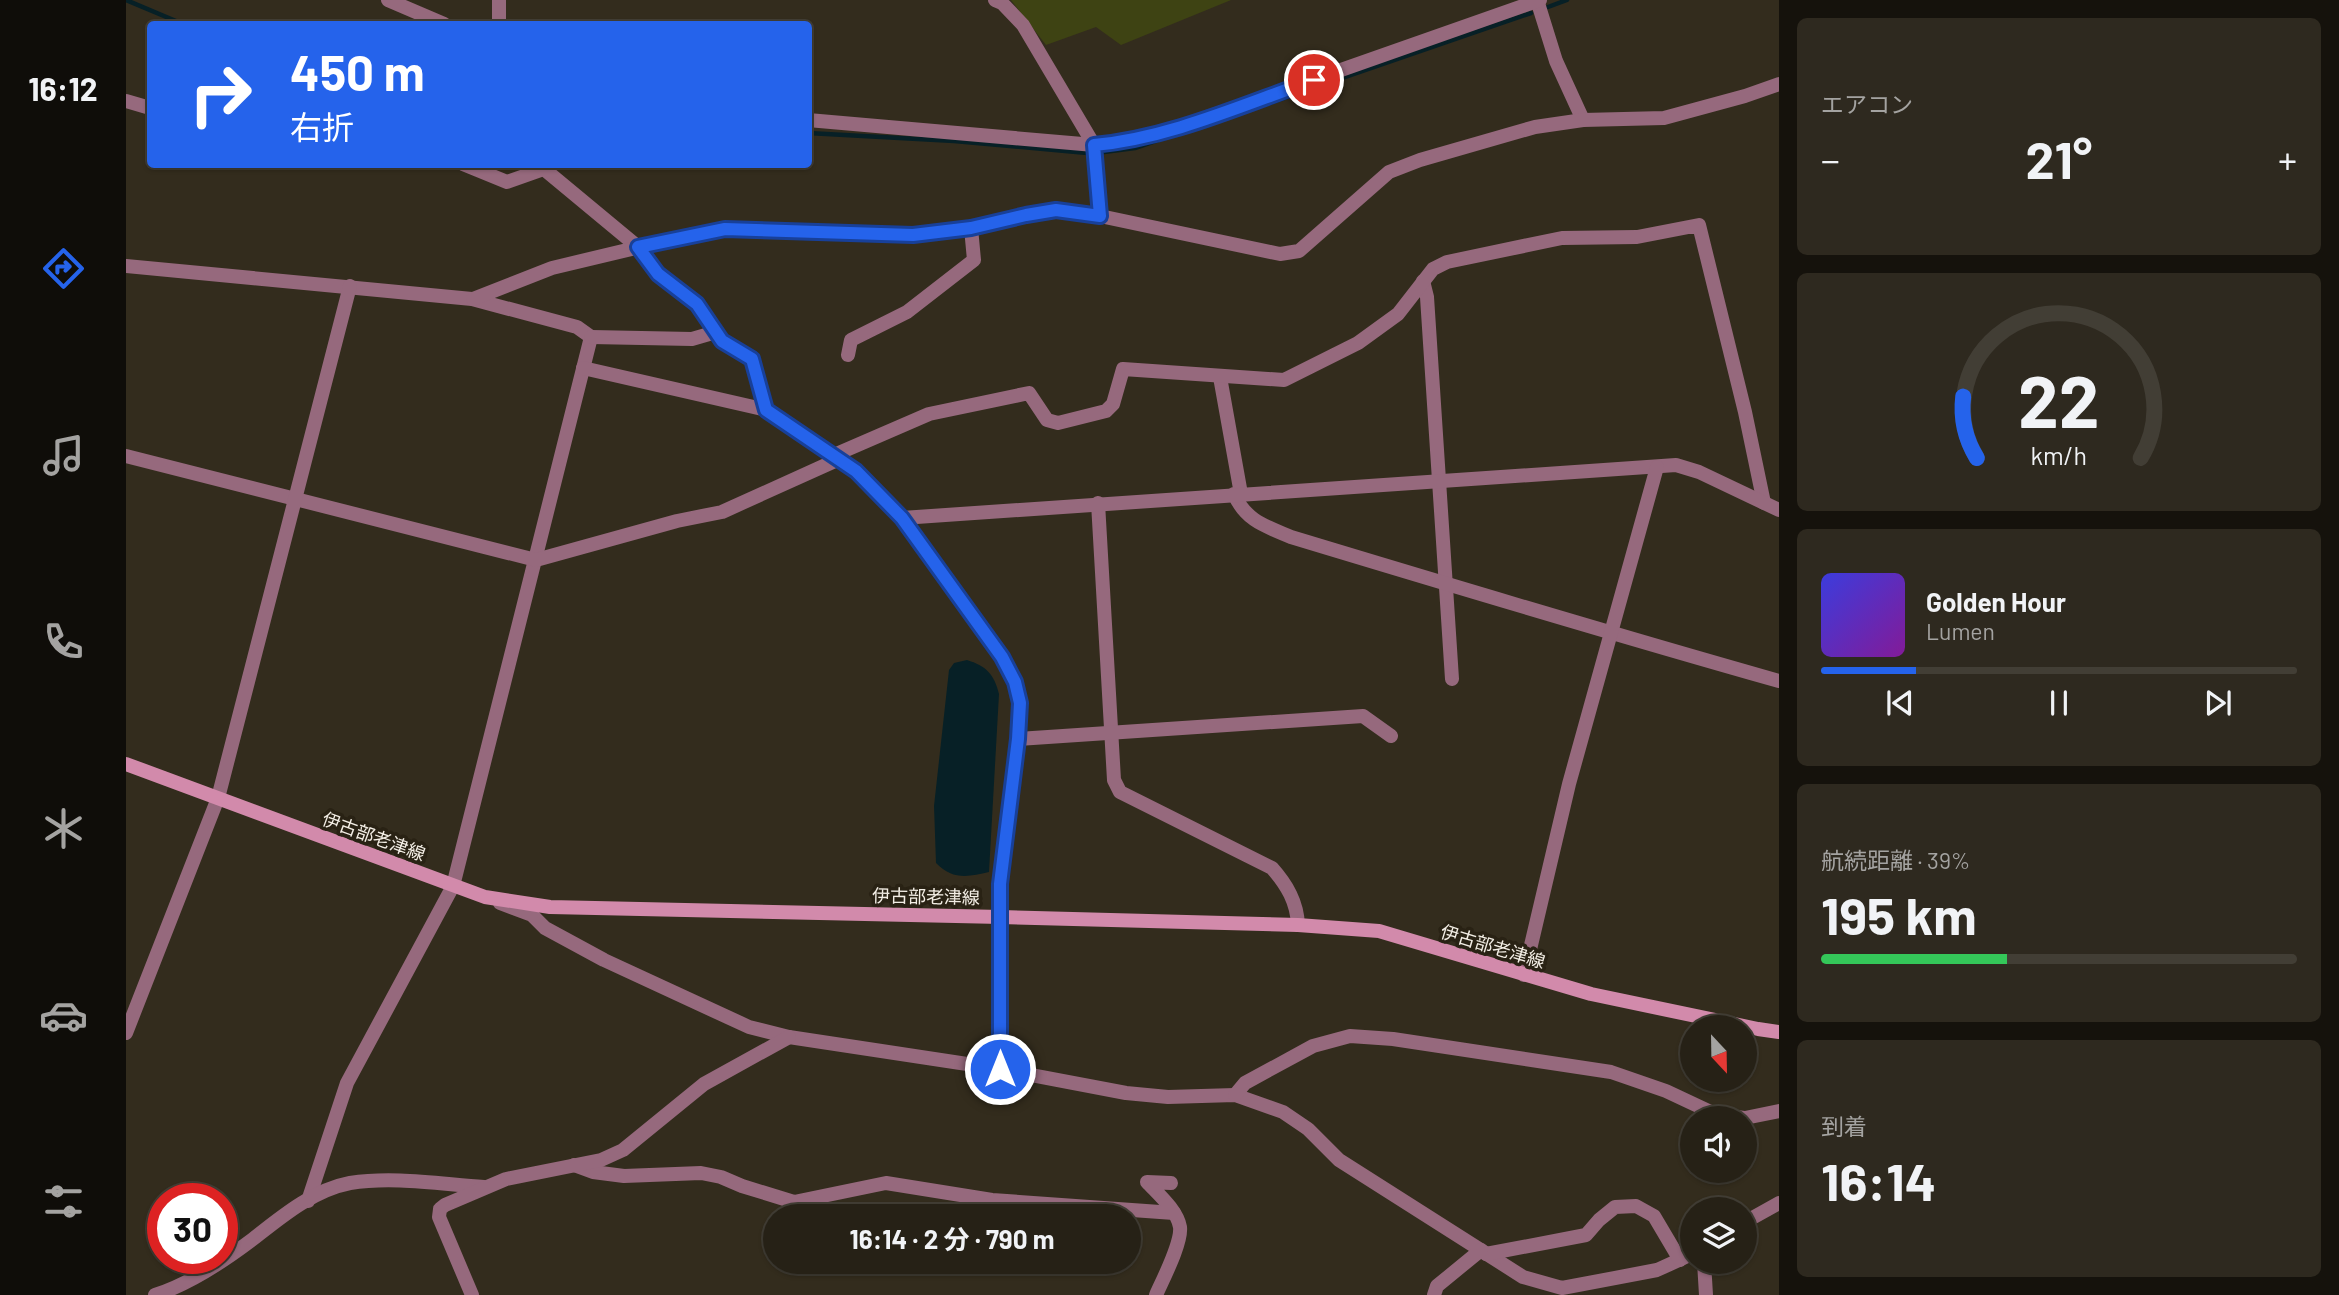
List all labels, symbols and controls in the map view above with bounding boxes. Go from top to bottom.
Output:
text: 450 m [290,42,425,101]
icon: right [175,49,266,140]
pin [1284,50,1344,110]
icon: arrive [1295,61,1333,99]
text: 16:12 [28,69,98,107]
text: エアコン [1821,90,1913,118]
text: 右折 [290,107,354,145]
text: 21° [2026,127,2092,189]
text: − [1821,136,1840,182]
text: + [2278,136,2297,182]
icon: directions [39,244,88,293]
text: 22 [2018,356,2100,444]
icon: music [39,431,88,480]
text: km/h [2031,440,2087,470]
text: Golden Hour [1926,586,2066,617]
icon: phone [39,617,88,666]
text: Lumen [1926,617,1995,645]
icon: previous [1881,684,1919,722]
icon: pause [2040,684,2078,722]
icon: next [2199,684,2237,722]
icon: climate [39,804,88,853]
street label: 伊古部老津線 [319,807,429,865]
text: 航続距離 · 39% [1821,846,1970,874]
text: 195 km [1821,883,1977,945]
street label: 伊古部老津線 [872,884,980,908]
street label: 伊古部老津線 [1438,920,1548,972]
icon: car [39,991,88,1040]
north arrow [1680,1015,1757,1092]
map controls [1680,1015,1757,1274]
position arrow [963,1032,1037,1106]
button: sound [1680,1106,1757,1183]
text: 到着 [1821,1112,1867,1140]
text: 16:14 [1821,1149,1936,1211]
icon: filters [39,1177,88,1226]
speed limit sign: 30 [147,1183,238,1274]
button: layers [1680,1197,1757,1274]
text: 16:14 · 2 分 · 790 m [850,1223,1054,1254]

